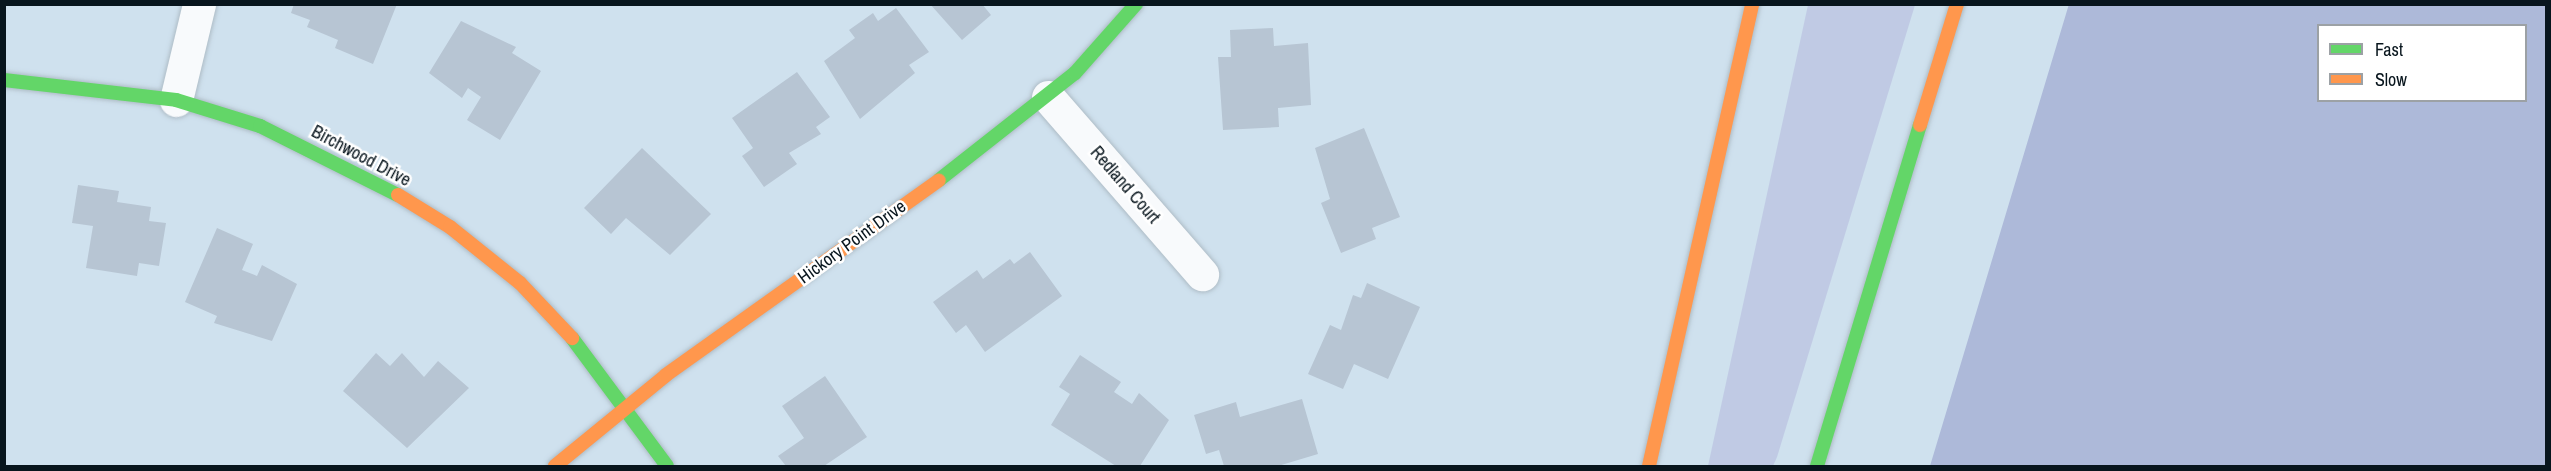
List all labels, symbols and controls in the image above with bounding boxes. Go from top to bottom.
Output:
legend [2317,24,2527,102]
text: Fast [2375,37,2403,62]
text: Slow [2375,67,2407,92]
street label: Birchwood Drive [308,121,414,191]
street label: Redland Court [1086,142,1164,228]
street label: Hickory Point Drive [794,196,910,288]

